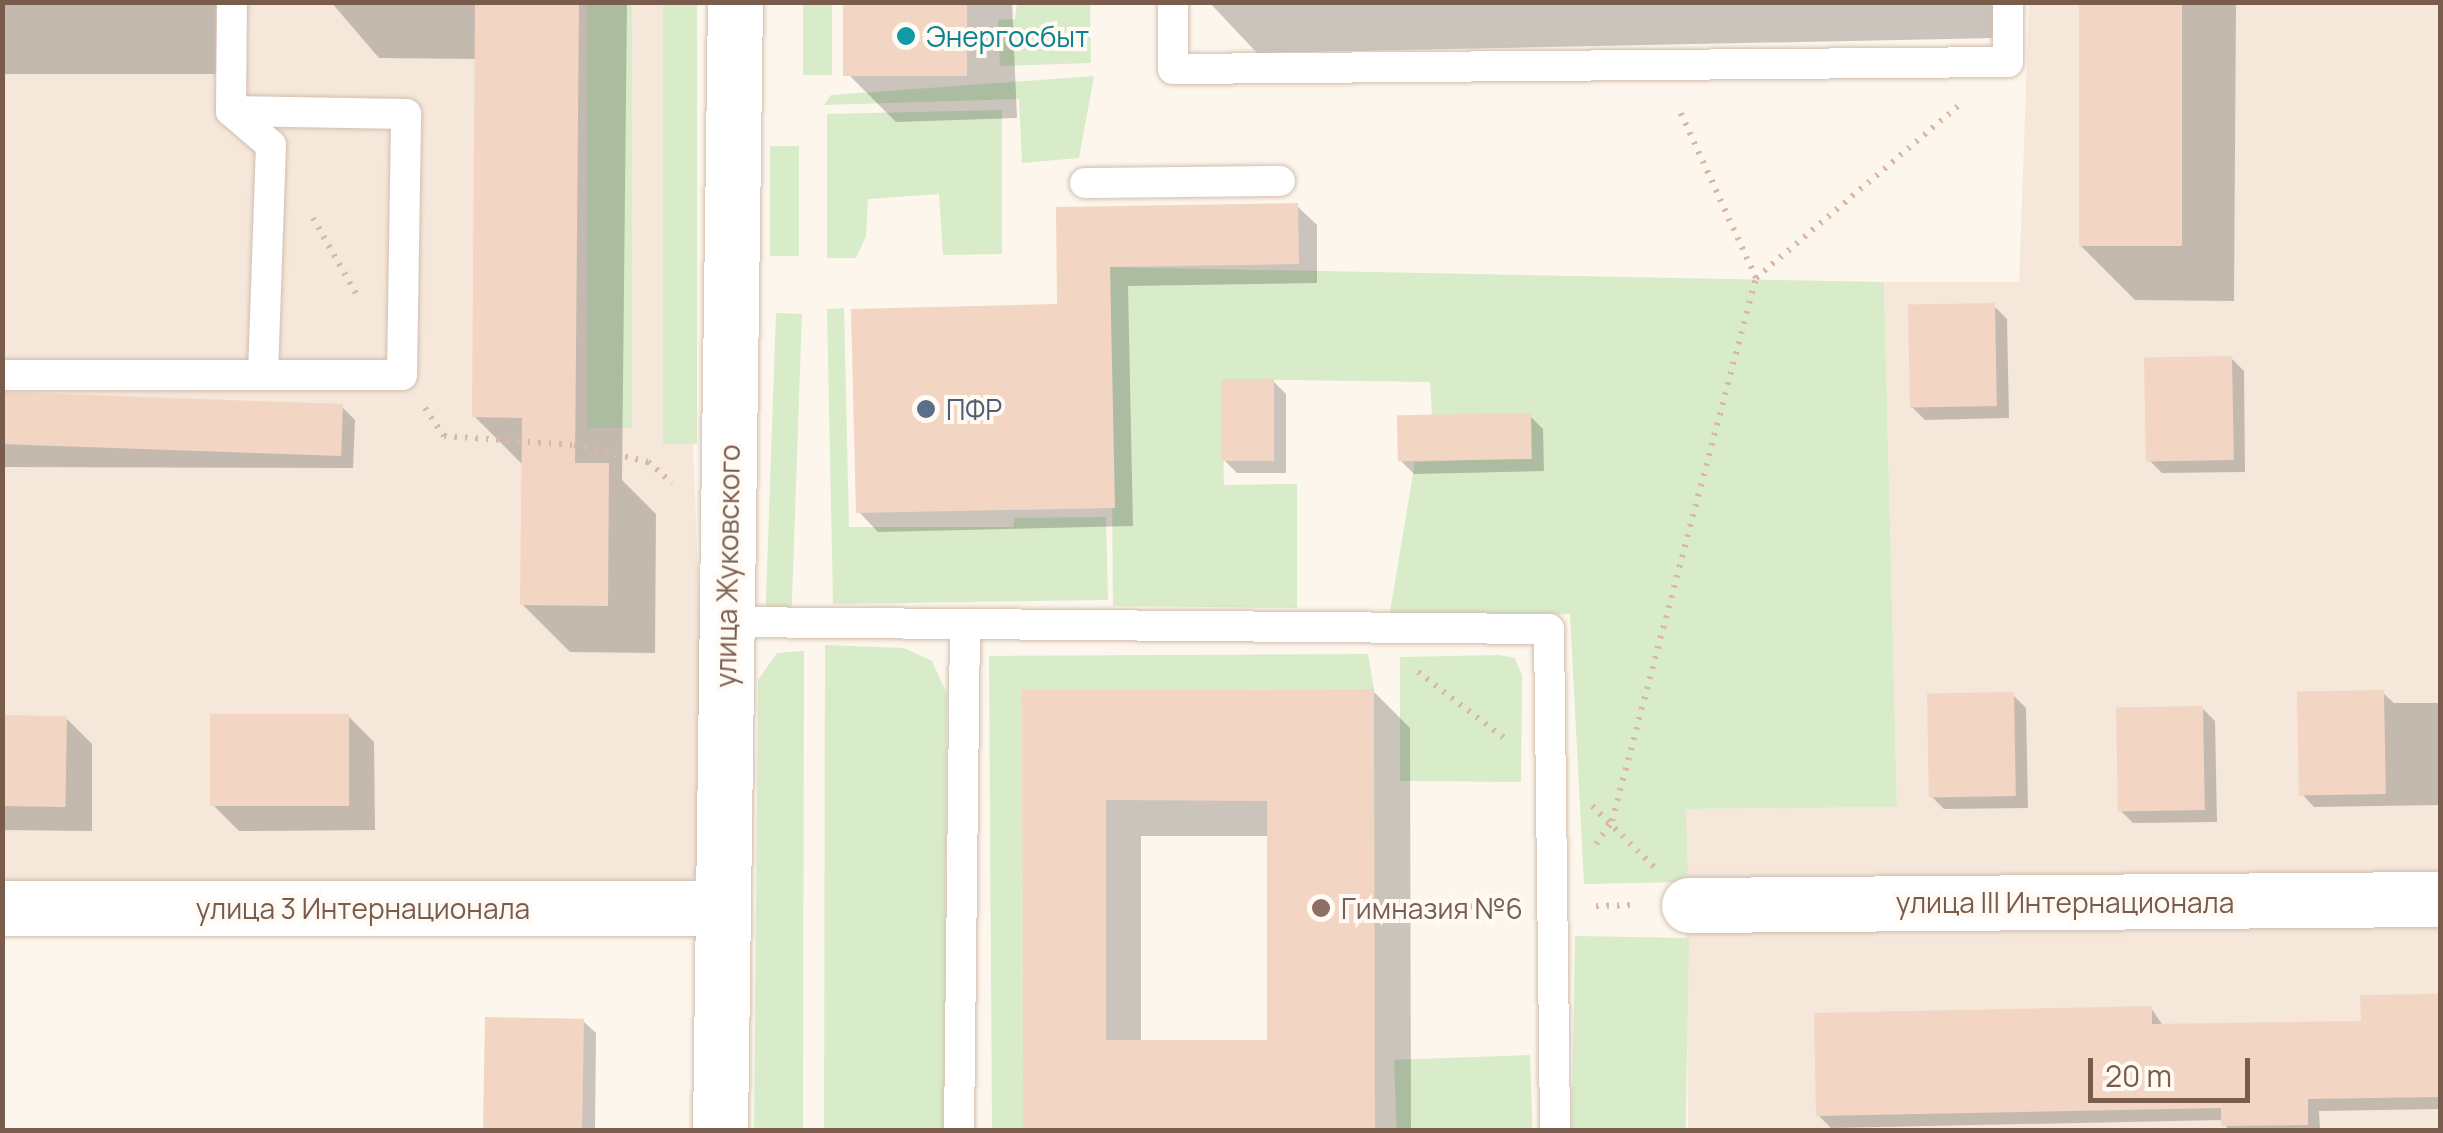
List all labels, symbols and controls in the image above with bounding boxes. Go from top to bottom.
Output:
place label: Энергосбыт [926,19,1089,53]
marker: Энергосбыт [895,25,917,47]
place label: ПФР [946,392,1002,426]
marker: ПФР [915,398,937,420]
street label: улица Жуковского [708,444,746,688]
street label: улица III Интернационала [1896,885,2234,919]
street label: улица 3 Интернационала [196,891,530,925]
place label: Гимназия №6 [1341,891,1523,925]
marker: Гимназия №6 [1310,897,1332,919]
scale bar [2093,1038,2256,1100]
text: 20 m [2105,1055,2172,1096]

